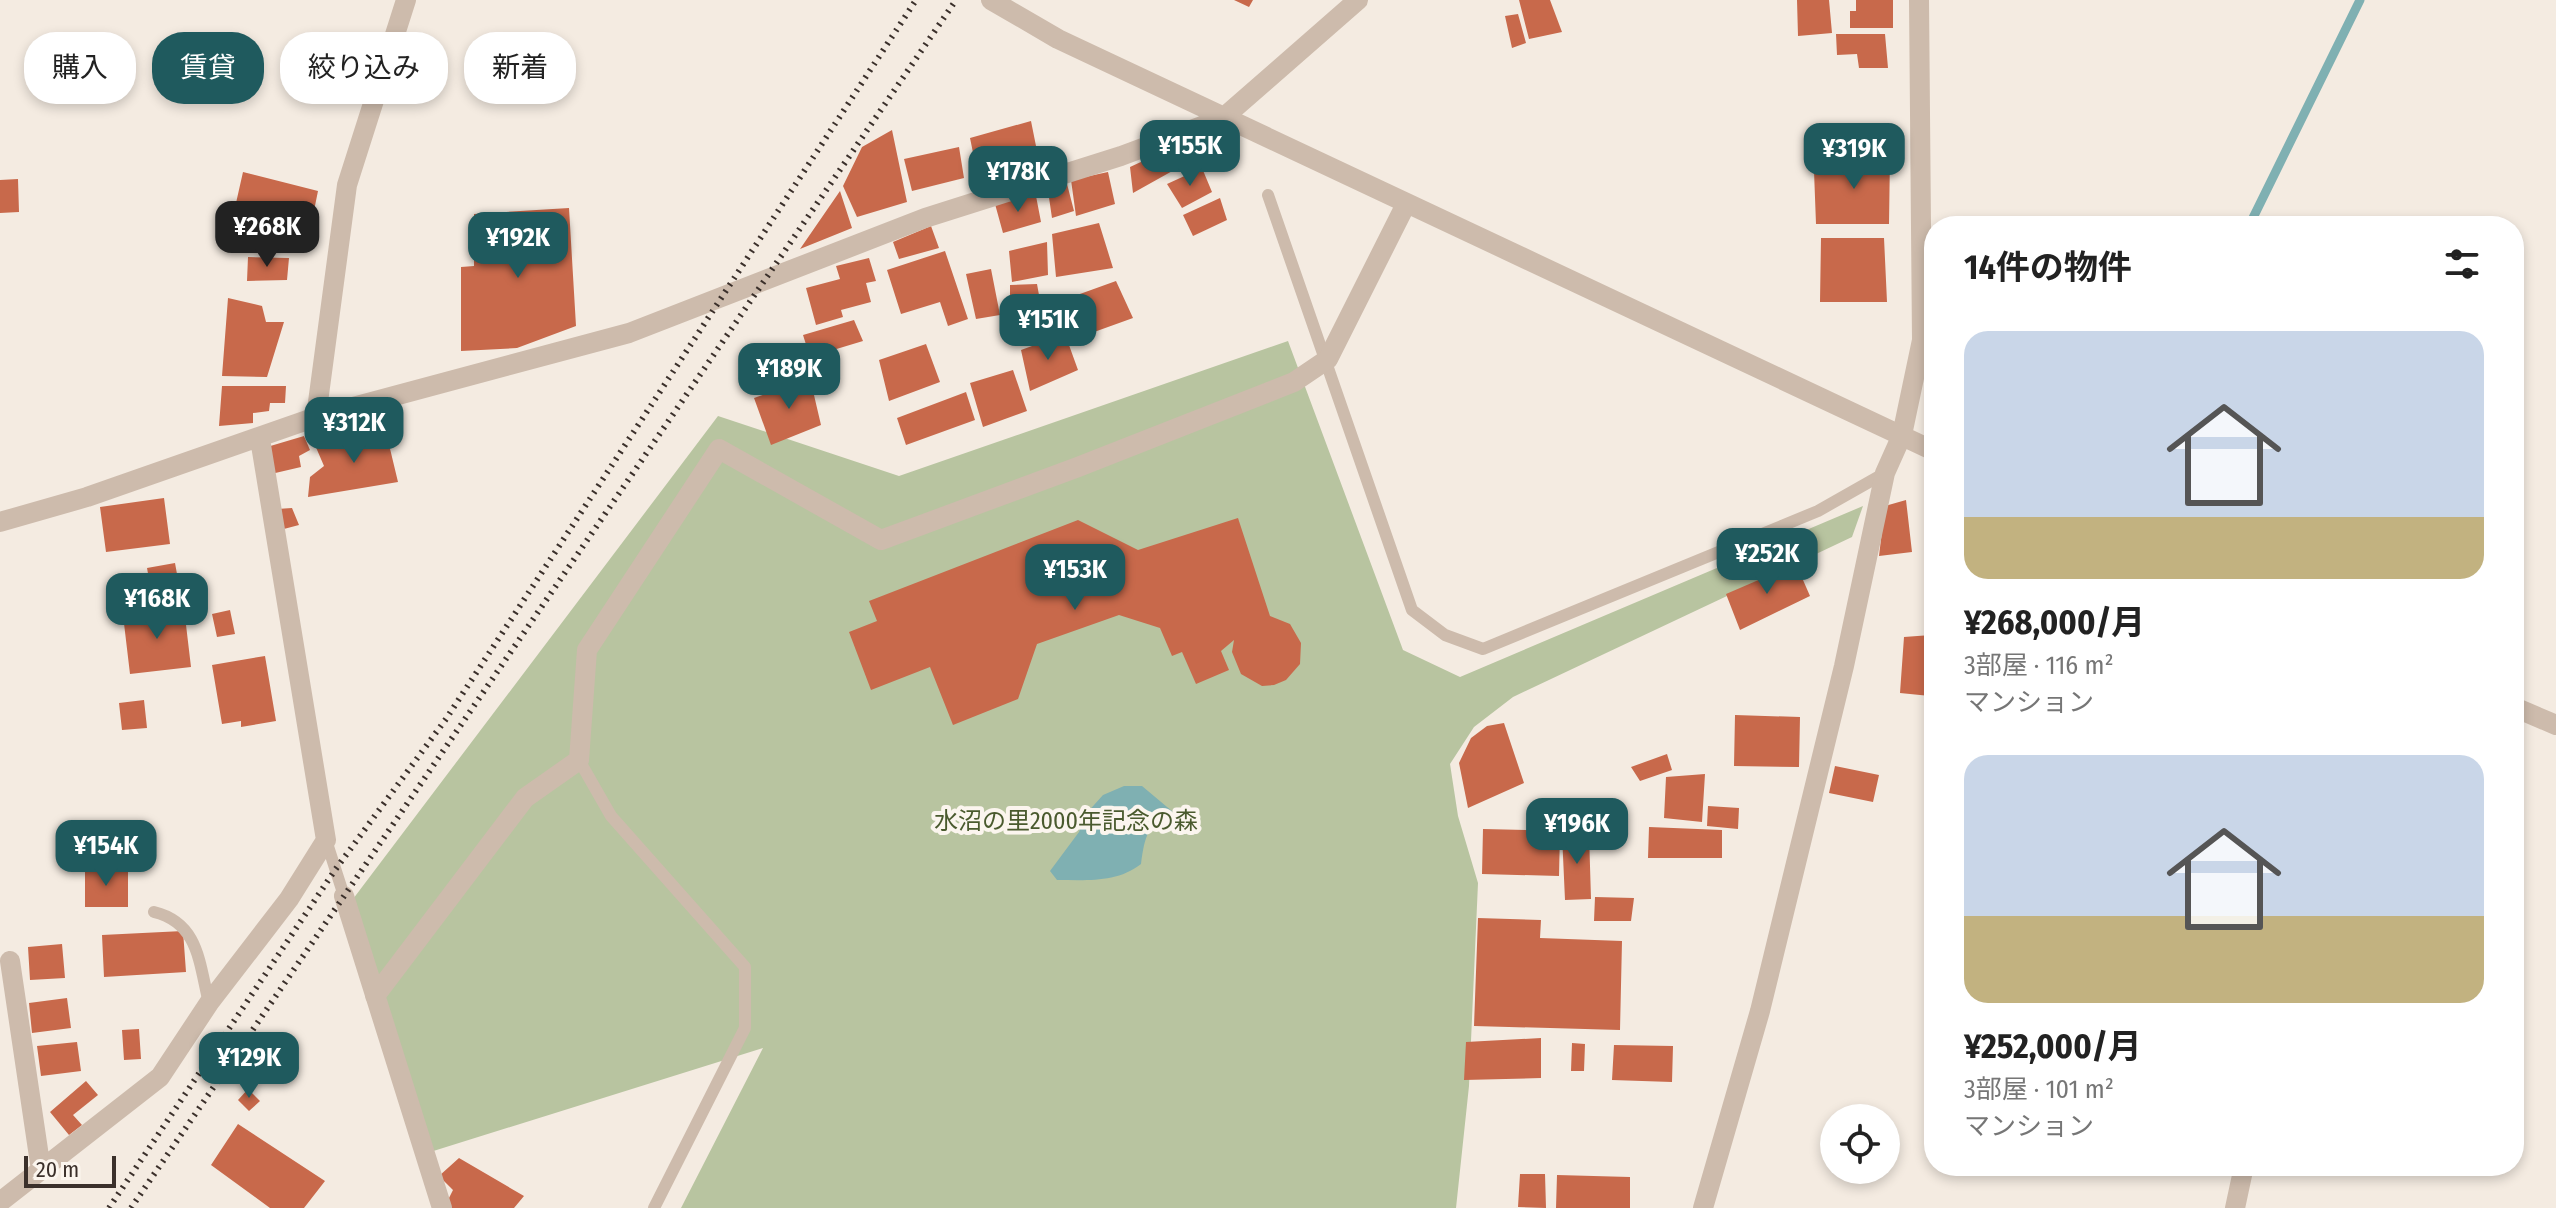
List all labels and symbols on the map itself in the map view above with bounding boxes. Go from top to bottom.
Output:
pin: ¥155K [1134,120,1246,188]
pin: ¥319K [1798,123,1910,191]
pin: ¥178K [962,146,1074,214]
pin: ¥268K [211,201,323,269]
pin: ¥192K [462,212,574,280]
pin: ¥151K [992,294,1104,362]
pin: ¥189K [733,343,845,411]
pin: ¥312K [298,397,410,465]
pin: ¥252K [1711,528,1823,596]
pin: ¥153K [1019,544,1131,612]
pin: ¥168K [101,573,213,641]
pin: ¥196K [1521,798,1633,866]
park label: 水沼の里2000年記念の森 [934,807,1198,835]
pin: ¥154K [50,820,162,888]
pin: ¥129K [193,1032,305,1100]
scale bar [24,1152,116,1188]

